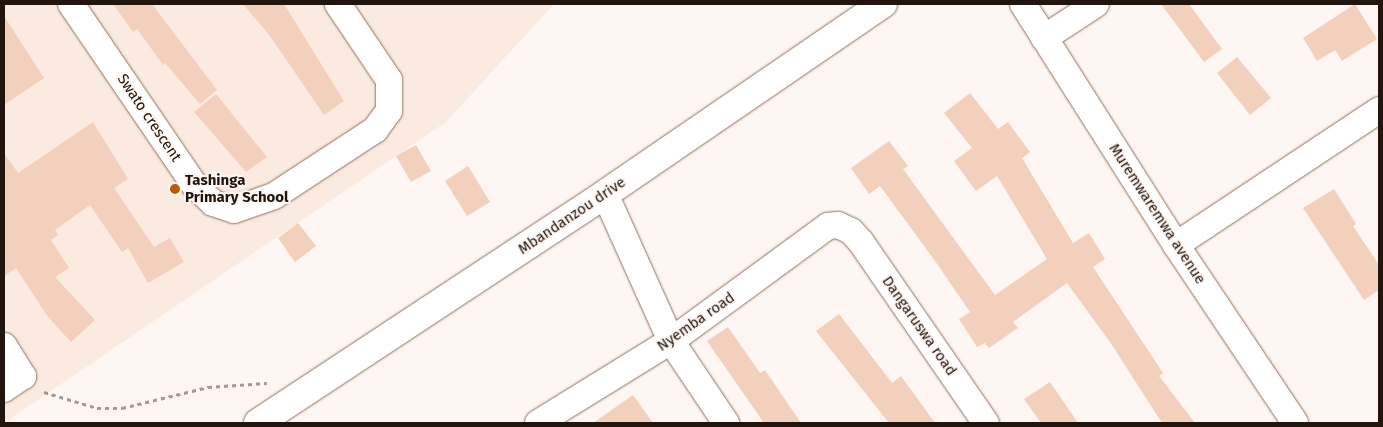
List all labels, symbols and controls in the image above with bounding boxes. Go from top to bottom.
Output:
street label: Swato crescent [113,71,185,165]
street label: Muremwaremwa avenue [1105,140,1209,288]
place label: Tashinga Primary School [185,171,289,206]
street label: Mbandanzou drive [515,173,629,259]
marker: Tashinga Primary School [169,183,181,195]
street label: Dangaruswa road [878,273,960,379]
street label: Nyemba road [654,289,738,355]

